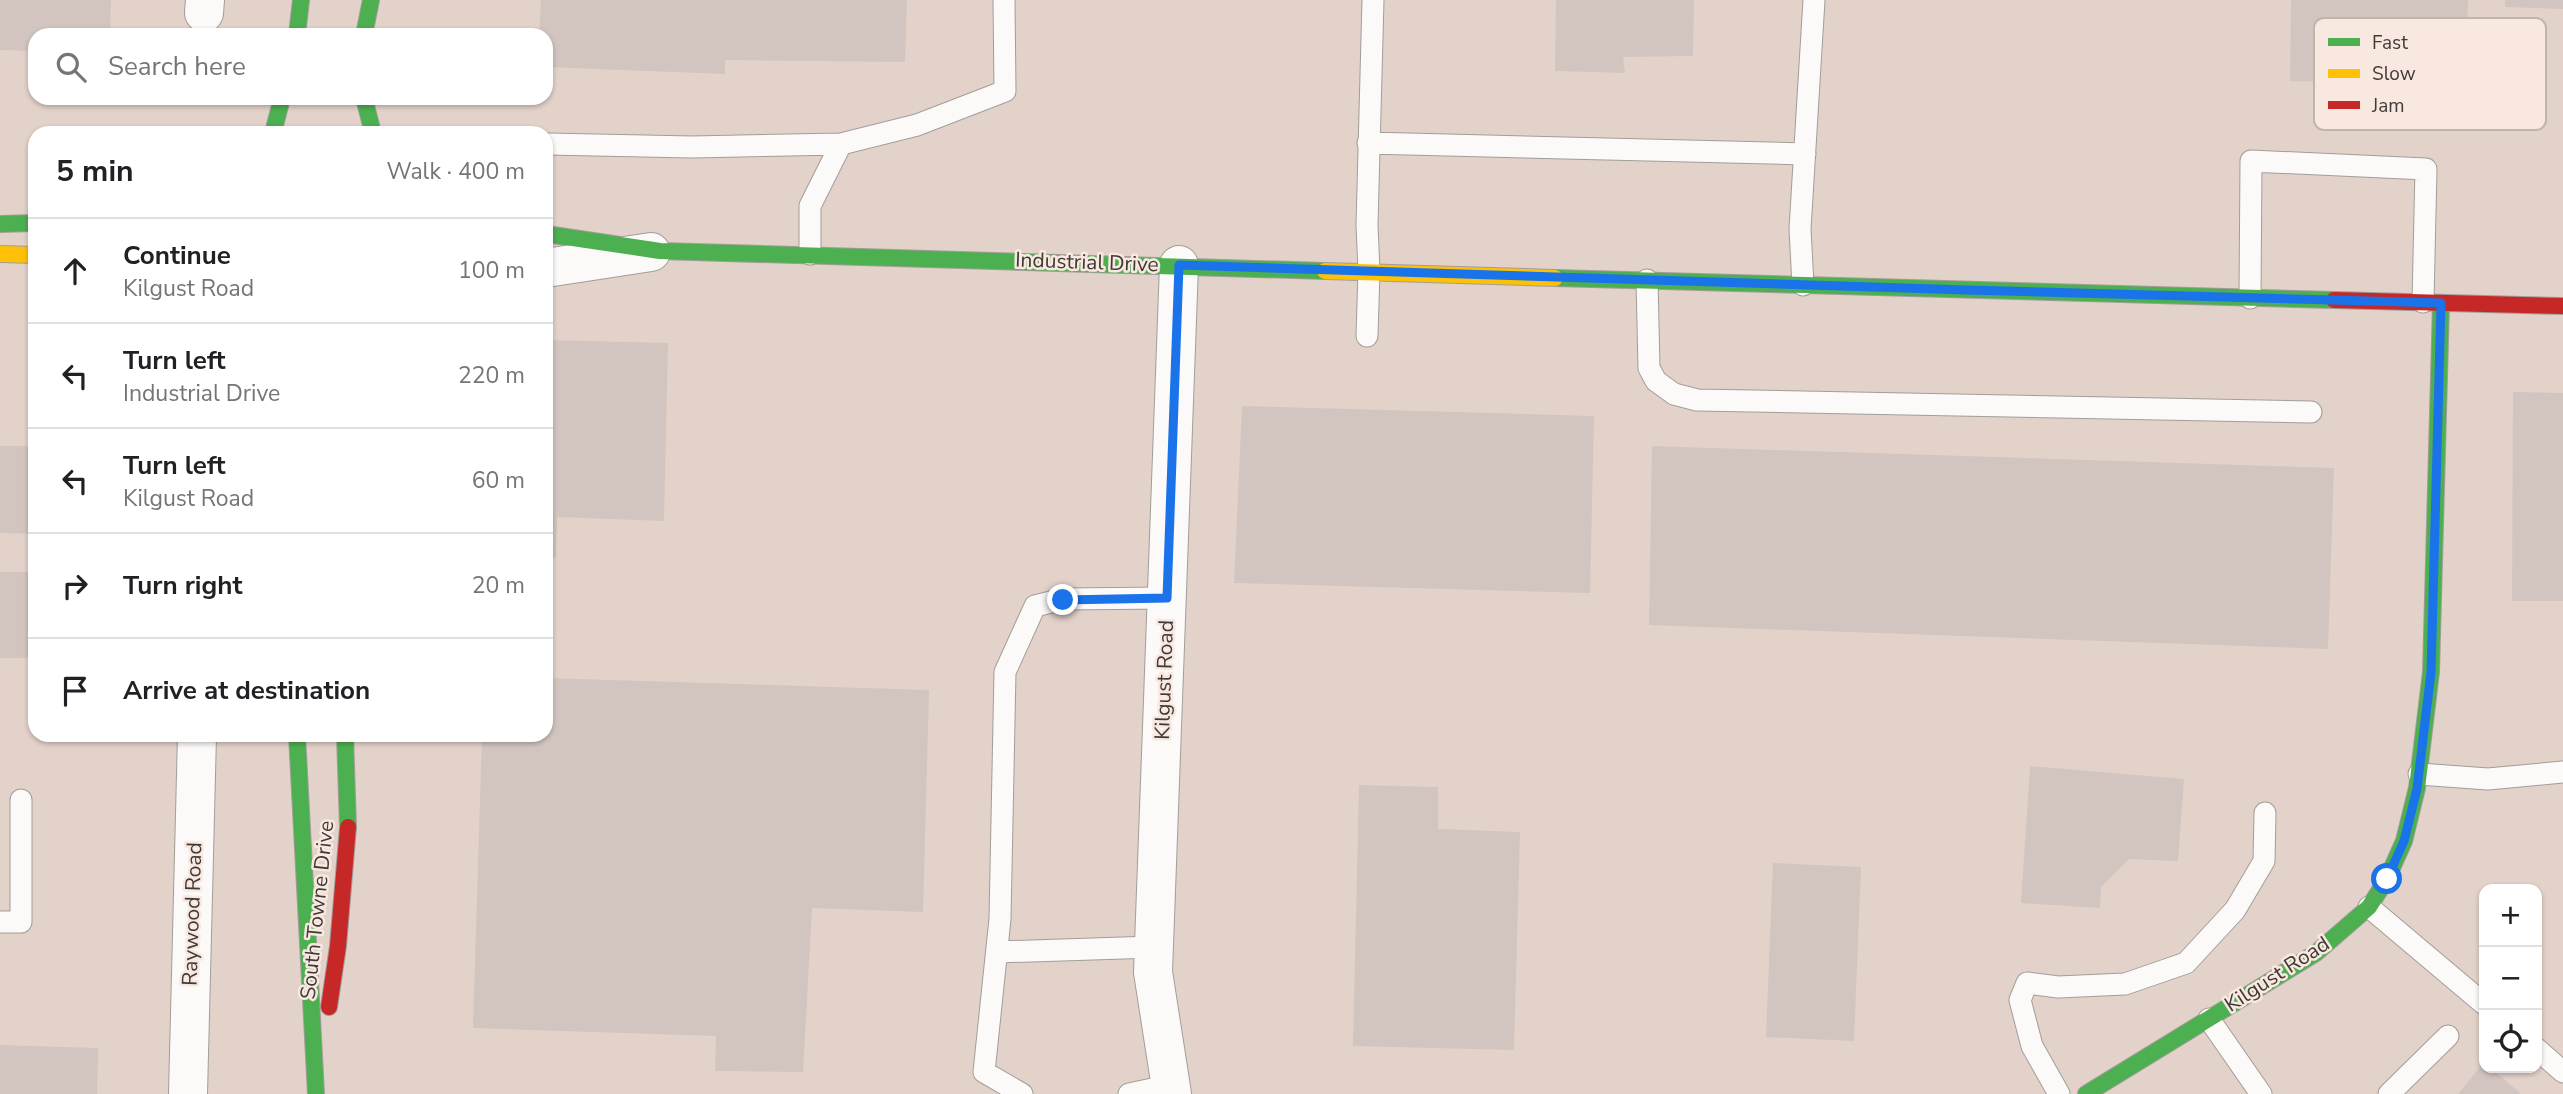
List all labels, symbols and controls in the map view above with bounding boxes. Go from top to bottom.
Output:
legend [2314,18,2546,130]
search box [28,28,553,105]
text: Fast [2372,30,2408,56]
icon: search [52,48,90,86]
text: Search here [108,49,246,84]
text: Slow [2372,61,2416,87]
text: Jam [2371,93,2405,119]
text: 5 min [56,151,134,192]
text: Walk · 400 m [386,156,525,187]
text: Continue [123,238,231,273]
street label: Industrial Drive [1015,246,1159,278]
icon: ahead [56,252,94,290]
text: 100 m [458,255,525,286]
text: Kilgust Road [123,273,254,304]
text: Turn left [123,343,226,378]
icon: left [56,357,94,395]
text: 220 m [458,360,525,391]
text: Industrial Drive [123,378,280,409]
text: Turn left [123,448,226,483]
icon: left [56,462,94,500]
text: 60 m [472,465,525,496]
text: Kilgust Road [123,483,254,514]
icon: right [56,567,94,605]
text: Turn right [123,568,242,603]
text: 20 m [472,570,525,601]
route end [1047,584,1078,615]
street label: Kilgust Road [1148,620,1180,740]
icon: arrive [56,672,94,710]
text: Arrive at destination [123,673,370,708]
street label: South Towne Drive [294,819,340,1001]
street label: Raywood Road [176,842,208,986]
route start [2371,863,2402,894]
map controls [2479,884,2542,1073]
button: + [2479,884,2542,947]
street label: Kilgust Road [2219,930,2335,1018]
button: − [2479,947,2542,1010]
button: locate [2479,1010,2542,1073]

